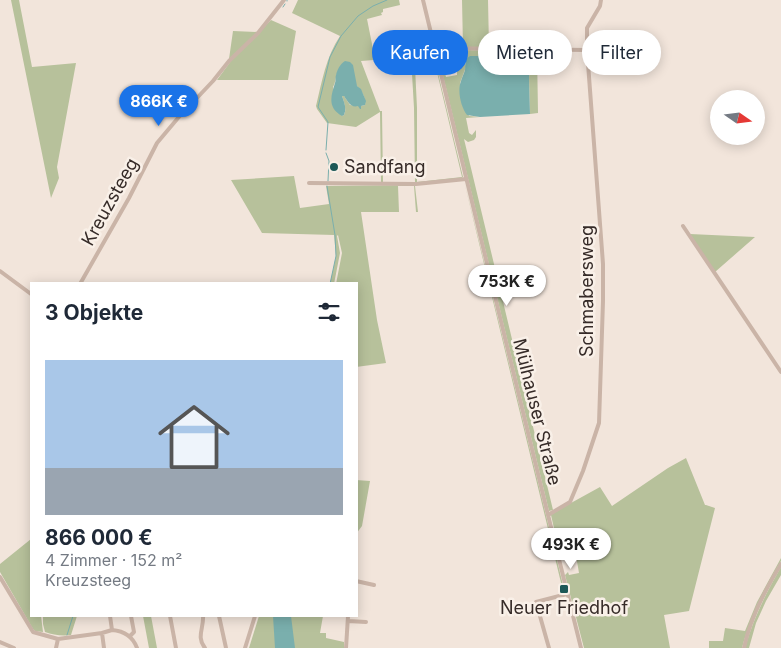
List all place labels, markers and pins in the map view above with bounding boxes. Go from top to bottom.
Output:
pin: 866K € [118,84,200,127]
place label: Sandfang [344,156,425,177]
marker: Sandfang [328,161,340,173]
pin: 753K € [466,264,548,307]
pin: 493K € [530,528,612,570]
marker: Neuer Friedhof [558,583,570,595]
place label: Neuer Friedhof [500,597,628,618]

